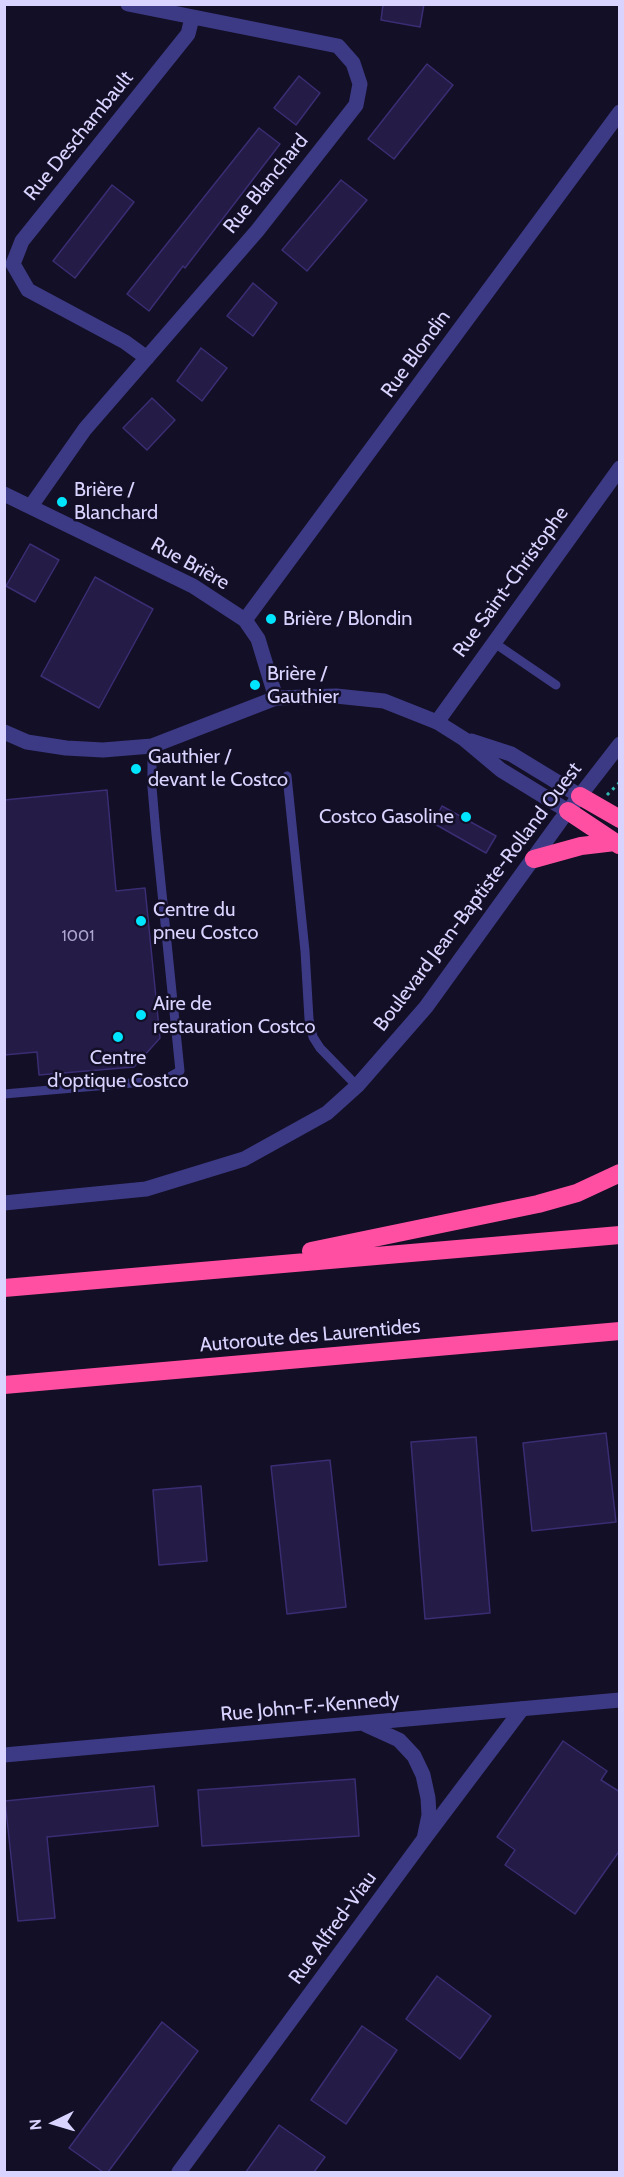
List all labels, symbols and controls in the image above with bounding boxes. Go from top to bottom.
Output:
street label: Rue Deschambault [19,66,139,206]
street label: Rue Blanchard [219,129,313,239]
street label: Rue Blondin [376,306,456,402]
place label: Brière / Blanchard [74,478,158,525]
marker: Brière / Blanchard [55,495,69,509]
street label: Rue Saint-Christophe [448,502,574,662]
street label: Rue Brière [147,533,233,595]
place label: Brière / Blondin [283,607,413,631]
marker: Brière / Blondin [264,612,278,626]
place label: Brière / Gauthier [267,662,339,709]
marker: Brière / Gauthier [248,678,262,692]
place label: Gauthier / devant le Costco [148,745,288,792]
street label: Boulevard Jean-Baptiste-Rolland Ouest [369,758,587,1036]
marker: Gauthier / devant le Costco [129,762,143,776]
place label: Costco Gasoline [319,805,454,829]
marker: Costco Gasoline [459,810,473,824]
place label: Centre du pneu Costco [153,898,258,945]
marker: Centre du pneu Costco [134,914,148,928]
house number: 1001 [62,926,94,946]
place label: Aire de restauration Costco [153,992,316,1039]
marker: Aire de restauration Costco [134,1008,148,1022]
marker: Centre d'optique Costco [111,1030,125,1044]
place label: Centre d'optique Costco [47,1046,189,1093]
street label: Autoroute des Laurentides [199,1314,421,1358]
street label: Rue John-F.-Kennedy [219,1687,401,1727]
street label: Rue Alfred-Viau [284,1867,382,1989]
north arrow [24,2093,84,2153]
text: N [26,2118,46,2131]

